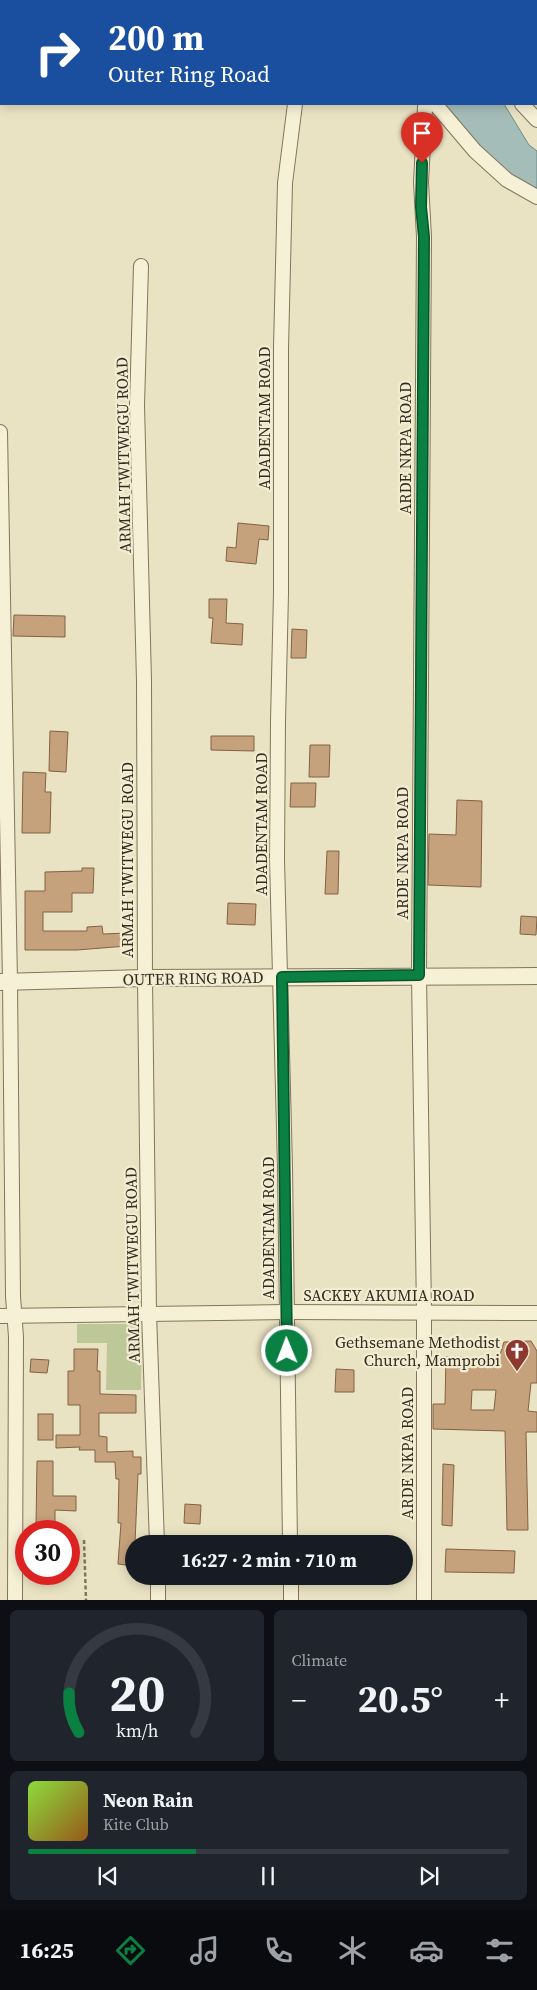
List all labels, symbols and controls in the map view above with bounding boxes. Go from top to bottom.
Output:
text: 200 m [108,14,204,62]
icon: right [25,20,90,85]
text: Outer Ring Road [108,59,270,89]
pin [401,112,443,163]
icon: arrive [408,119,436,147]
street label: ADADENTAM ROAD [253,346,275,490]
street label: ARMAH TWITWEGU ROAD [110,357,136,553]
street label: ARDE NKPA ROAD [394,382,416,514]
street label: ADADENTAM ROAD [250,752,272,896]
street label: ARMAH TWITWEGU ROAD [116,762,138,958]
street label: ARDE NKPA ROAD [391,787,413,919]
street label: OUTER RING ROAD [122,966,264,990]
street label: ADADENTAM ROAD [257,1156,279,1300]
street label: ARMAH TWITWEGU ROAD [119,1167,145,1363]
street label: SACKEY AKUMIA ROAD [303,1284,475,1306]
position arrow [260,1324,312,1376]
place label: Gethsemane Methodist Church, Mamprobi [335,1331,501,1371]
church icon: Gethsemane Methodist Church, Mamprobi [504,1338,530,1372]
street label: ARDE NKPA ROAD [396,1387,418,1519]
speed limit sign: 30 [15,1520,80,1585]
text: 16:27 · 2 min · 710 m [181,1547,357,1573]
text: Climate [292,1649,347,1671]
text: 20 [109,1657,165,1728]
text: 20.5° [357,1673,443,1725]
text: − [292,1681,306,1719]
text: + [494,1681,509,1719]
text: km/h [115,1718,158,1743]
text: Neon Rain [103,1787,193,1813]
text: Kite Club [103,1813,169,1835]
icon: previous [94,1862,122,1890]
icon: pause [254,1862,282,1890]
icon: next [415,1862,443,1890]
icon: directions [113,1933,148,1968]
icon: music [187,1933,222,1968]
icon: phone [261,1933,296,1968]
icon: climate [335,1933,370,1968]
icon: car [409,1933,444,1968]
icon: filters [482,1933,517,1968]
text: 16:25 [19,1935,74,1965]

